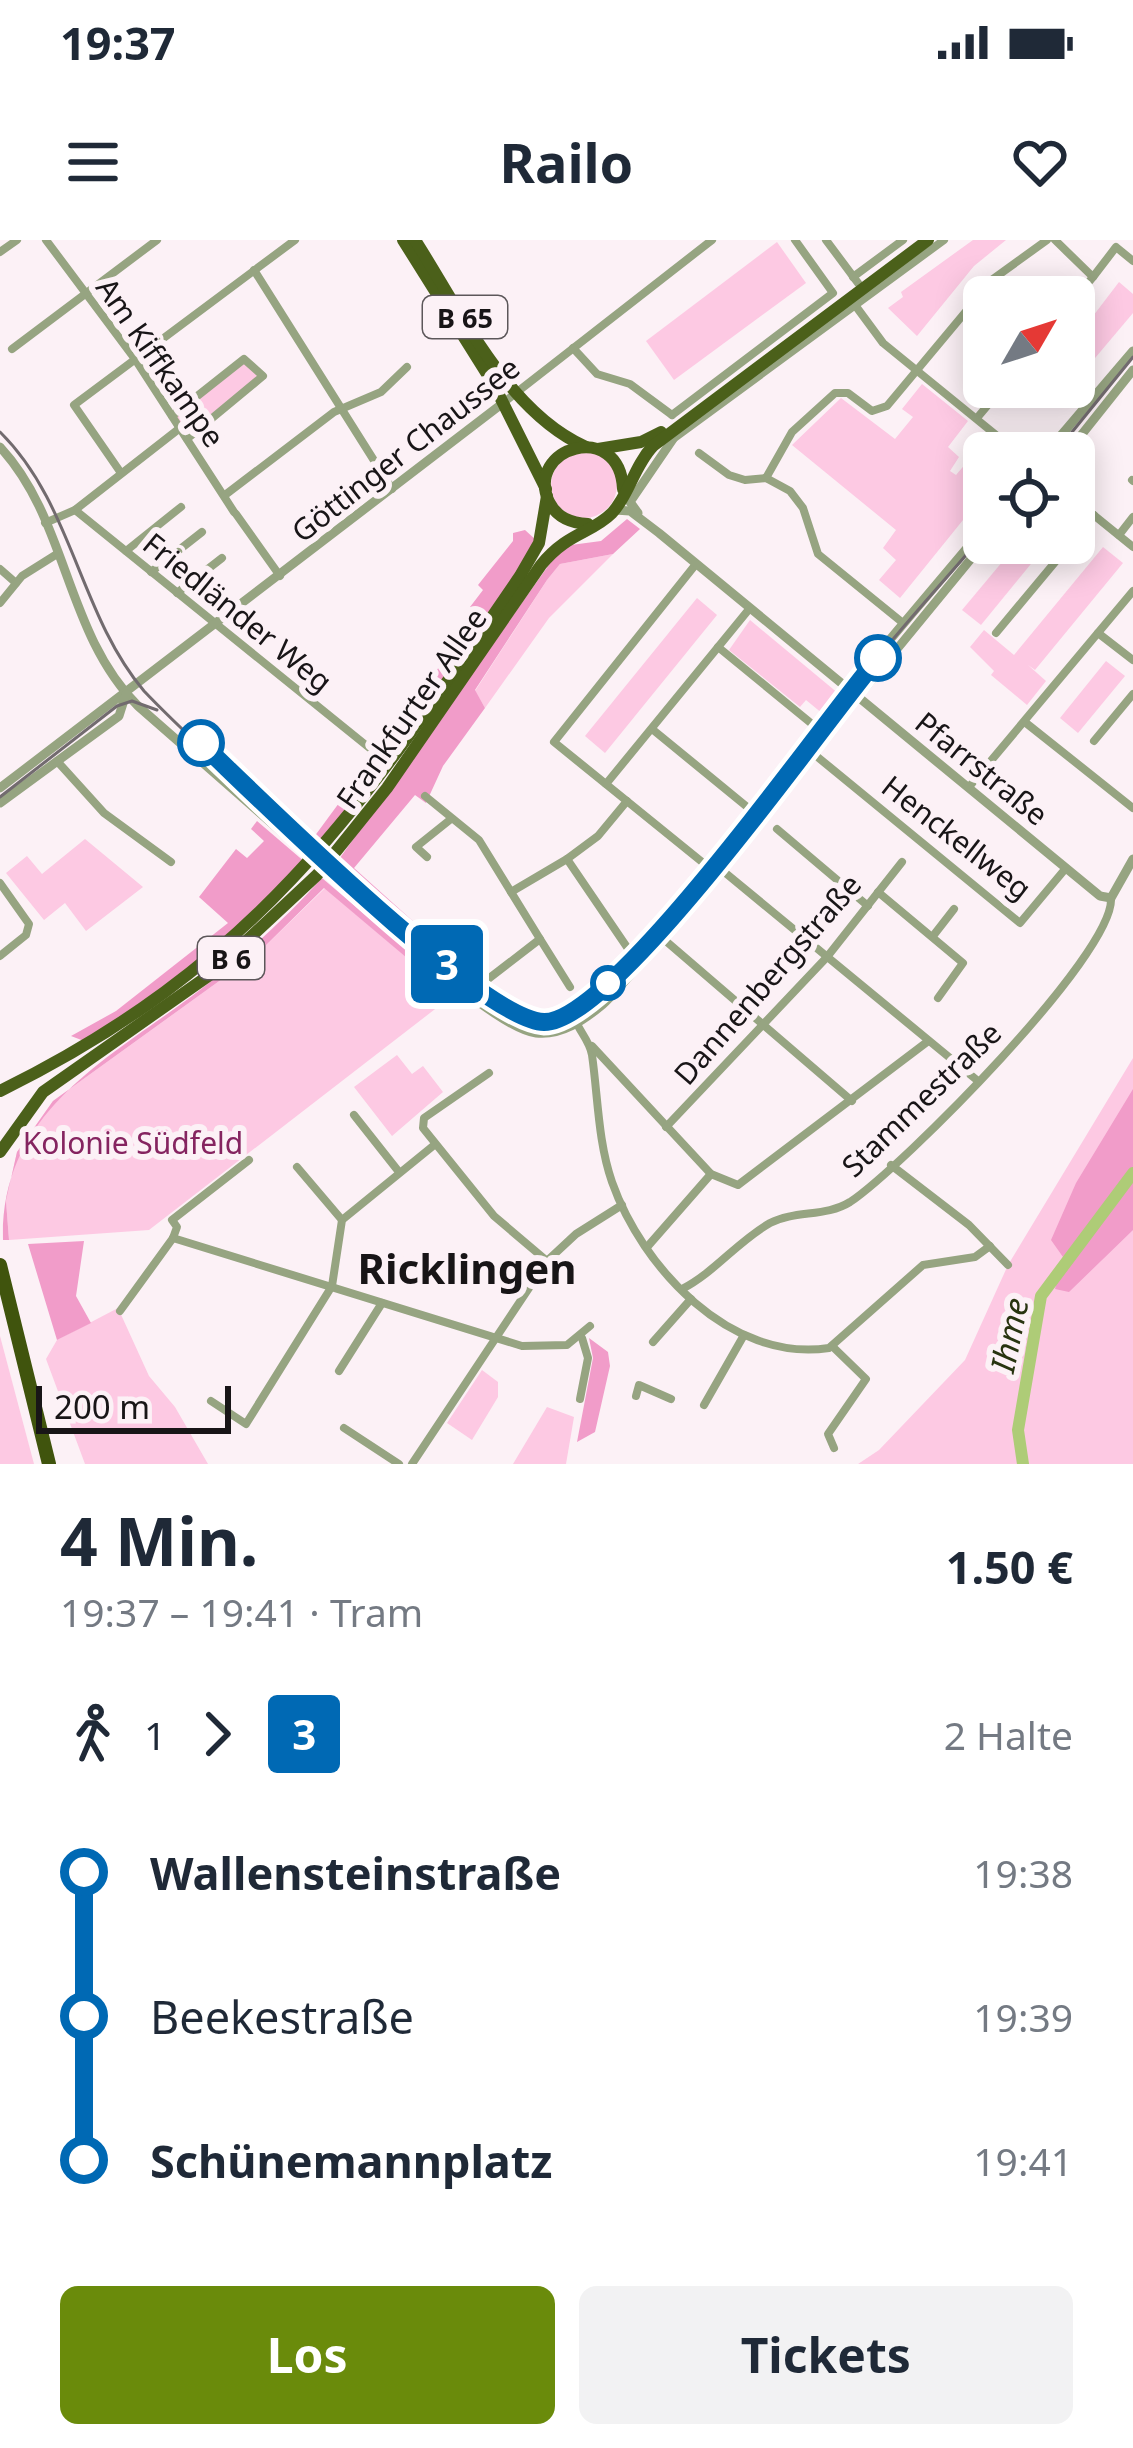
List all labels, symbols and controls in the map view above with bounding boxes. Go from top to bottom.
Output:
text: 19:37 [60,12,176,73]
text: Railo [500,125,633,199]
icon: menu [60,129,126,195]
icon: heart [1007,129,1073,195]
street label: Am Kiffkampe [87,269,235,455]
north arrow [963,276,1095,408]
map controls [963,276,1095,564]
road number: B 65 [423,296,507,338]
street label: Göttinger Chaussee [282,347,528,551]
button: locate [963,432,1095,564]
street label: Friedländer Weg [135,523,341,701]
street label: Frankfurter Allee [326,599,496,817]
unlabelled marker [856,636,900,680]
street label: Pfarrstraße [907,702,1057,834]
unlabelled marker [179,721,223,765]
street label: Henckellweg [874,766,1040,908]
street label: Dannenbergstraße [664,865,870,1093]
line badge: 3 [408,925,486,1003]
text: 3 [435,935,459,992]
road number: B 6 [198,937,264,979]
unlabelled marker [592,967,624,999]
street label: Stammestraße [832,1012,1010,1186]
park label: Kolonie Südfeld [23,1122,243,1163]
district label: Ricklingen [357,1239,577,1296]
water label: Ihme [979,1294,1039,1377]
scale bar [36,1380,231,1433]
text: 200 m [54,1384,150,1429]
text: 4 Min. [60,1495,258,1585]
text: 1.50 € [946,1536,1073,1597]
text: 19:37 – 19:41 · Tram [60,1585,423,1638]
icon: walk [60,1701,126,1767]
icon: forward [184,1701,250,1767]
text: 3 [292,1705,316,1762]
text: 1 [144,1708,166,1761]
text: 2 Halte [944,1708,1073,1761]
text: Wallensteinstraße [150,1842,561,1903]
text: 19:38 [973,1846,1073,1899]
text: Beekestraße [150,1986,414,2047]
text: 19:39 [973,1990,1073,2043]
text: Schünemannplatz [150,2130,552,2191]
text: 19:41 [973,2134,1073,2187]
button: Los [60,2286,555,2424]
button: Tickets [579,2286,1073,2424]

